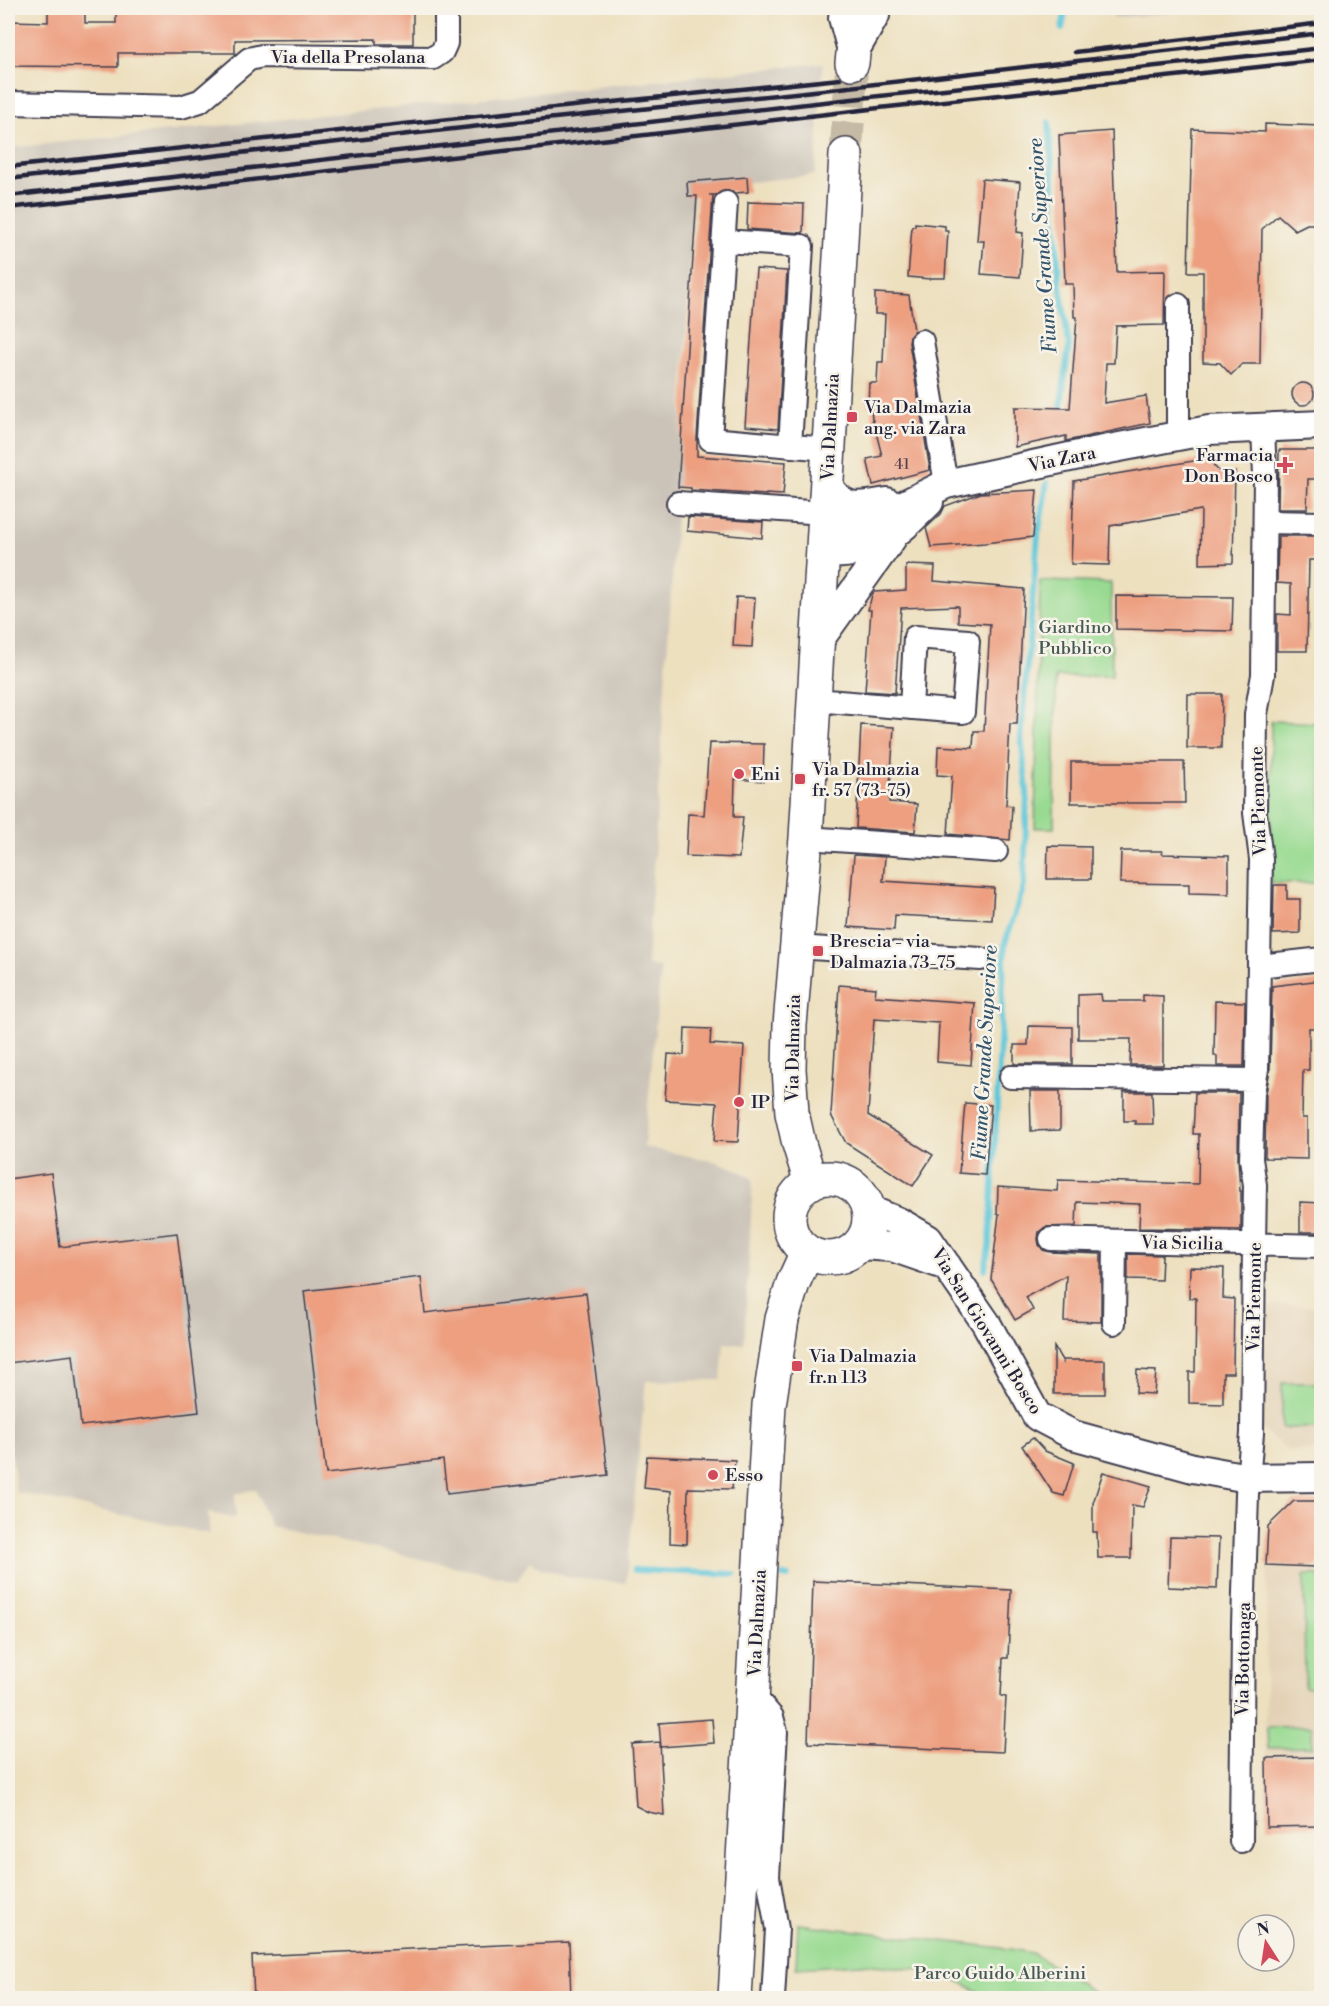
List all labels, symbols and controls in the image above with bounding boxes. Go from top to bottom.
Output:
street label: Via della Presolana [270,46,426,69]
water label: Fiume Grande Superiore [1023,137,1064,355]
street label: Via Dalmazia [816,372,845,482]
place label: Via Dalmazia ang. via Zara [863,396,972,440]
marker: Via Dalmazia ang. via Zara [845,410,859,424]
street label: Via Zara [1025,441,1099,478]
place label: Farmacia Don Bosco [1185,444,1274,488]
house number: 41 [894,455,910,474]
marker: Farmacia Don Bosco [1278,458,1292,472]
park label: Giardino Pubblico [1038,616,1112,660]
street label: Via Piemonte [1245,746,1272,857]
place label: Via Dalmazia fr. 57 (73-75) [811,758,920,802]
place label: Eni [751,763,780,786]
marker: Eni [732,767,746,781]
marker: Via Dalmazia fr. 57 (73-75) [793,772,807,786]
place label: Brescia - via Dalmazia 73-75 [829,930,955,974]
marker: Brescia - via Dalmazia 73-75 [811,944,825,958]
water label: Fiume Grande Superiore [967,944,1004,1162]
street label: Via Dalmazia [781,993,806,1103]
place label: IP [751,1091,770,1114]
marker: IP [732,1095,746,1109]
street label: Via Sicilia [1140,1231,1224,1256]
street label: Via Piemonte [1242,1242,1267,1353]
street label: Via San Giovanni Bosco [925,1243,1047,1419]
place label: Via Dalmazia fr.n 113 [808,1345,917,1389]
marker: Via Dalmazia fr.n 113 [790,1359,804,1373]
place label: Esso [725,1464,763,1487]
marker: Esso [706,1468,720,1482]
street label: Via Dalmazia [743,1568,772,1678]
street label: Via Bottonaga [1231,1601,1256,1717]
north arrow [1236,1913,1296,1973]
text: N [1255,1918,1272,1940]
park label: Parco Guido Alberini [914,1962,1086,1985]

